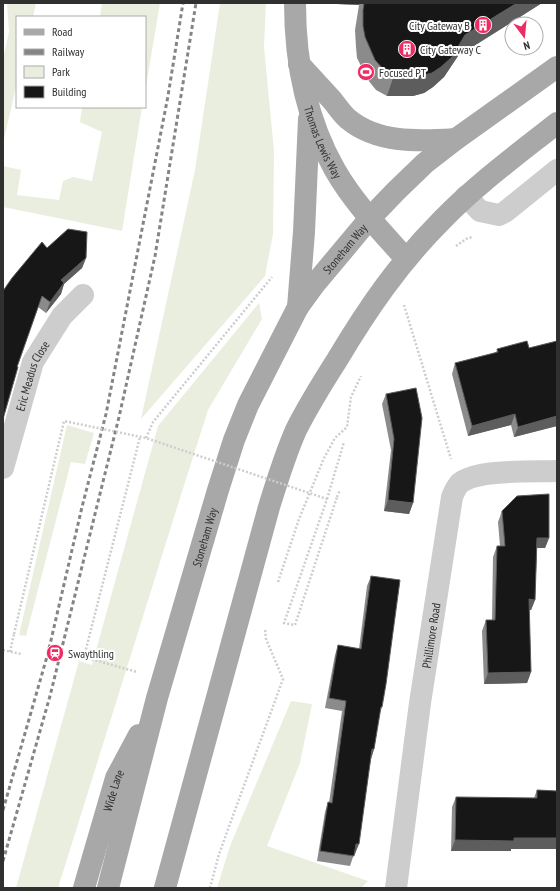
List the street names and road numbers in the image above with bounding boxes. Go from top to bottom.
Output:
street label: Thomas Lewis Way [301,104,346,181]
street label: Stoneham Way [319,220,370,277]
street label: Eric Meadus Close [12,338,52,413]
street label: Stoneham Way [188,505,220,568]
street label: Phillimore Road [418,602,443,669]
street label: Wide Lane [99,766,127,813]

